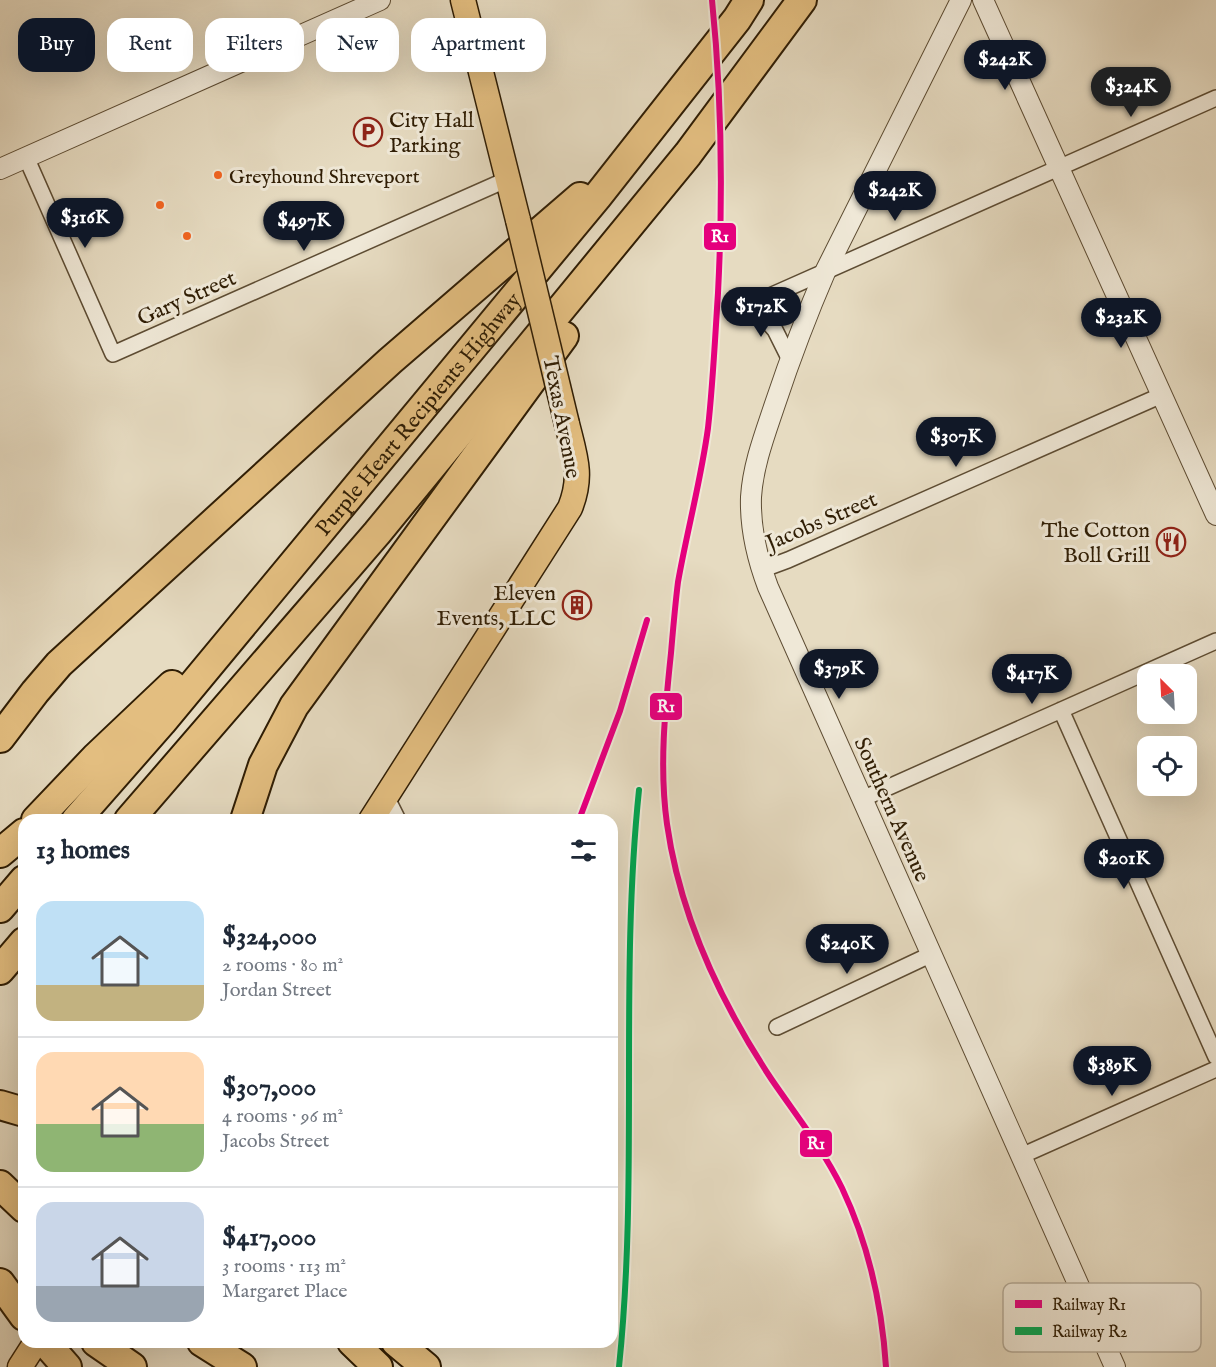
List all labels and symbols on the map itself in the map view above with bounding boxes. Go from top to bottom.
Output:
pin: $242K [963,40,1047,91]
pin: $324K [1089,67,1173,118]
place label: City Hall Parking [389,107,474,160]
parking icon: City Hall Parking [352,116,384,148]
place label: Greyhound Shreveport [229,165,420,190]
marker: Greyhound Shreveport [212,169,224,181]
pin: $242K [853,171,937,222]
pin: $316K [43,198,127,249]
unlabelled marker [154,199,166,211]
pin: $497K [262,201,346,252]
line badge: R1 [703,222,737,251]
text: R1 [711,228,729,248]
unlabelled marker [181,230,193,242]
street label: Gary Street [133,264,241,333]
street label: Purple Heart Recipients Highway [310,287,528,542]
pin: $172K [719,287,803,338]
pin: $232K [1079,298,1163,349]
street label: Texas Avenue [535,354,587,481]
pin: $307K [914,417,998,468]
street label: Jacobs Street [759,486,882,559]
place label: The Cotton Boll Grill [1041,517,1150,570]
restaurant icon: The Cotton Boll Grill [1155,526,1187,558]
place label: Eleven Events, LLC [437,580,556,633]
building icon: Eleven Events, LLC [561,589,593,621]
pin: $379K [797,649,881,700]
pin: $417K [990,654,1074,705]
north arrow [1137,664,1197,724]
line badge: R1 [649,692,683,721]
text: R1 [657,698,675,718]
street label: Southern Avenue [847,733,936,887]
pin: $201K [1082,839,1166,890]
pin: $240K [805,924,889,975]
pin: $389K [1070,1046,1154,1097]
line badge: R1 [799,1129,833,1158]
text: R1 [807,1135,825,1155]
legend [1003,1283,1201,1352]
text: Railway R1 [1052,1296,1126,1316]
text: Railway R2 [1052,1323,1128,1343]

